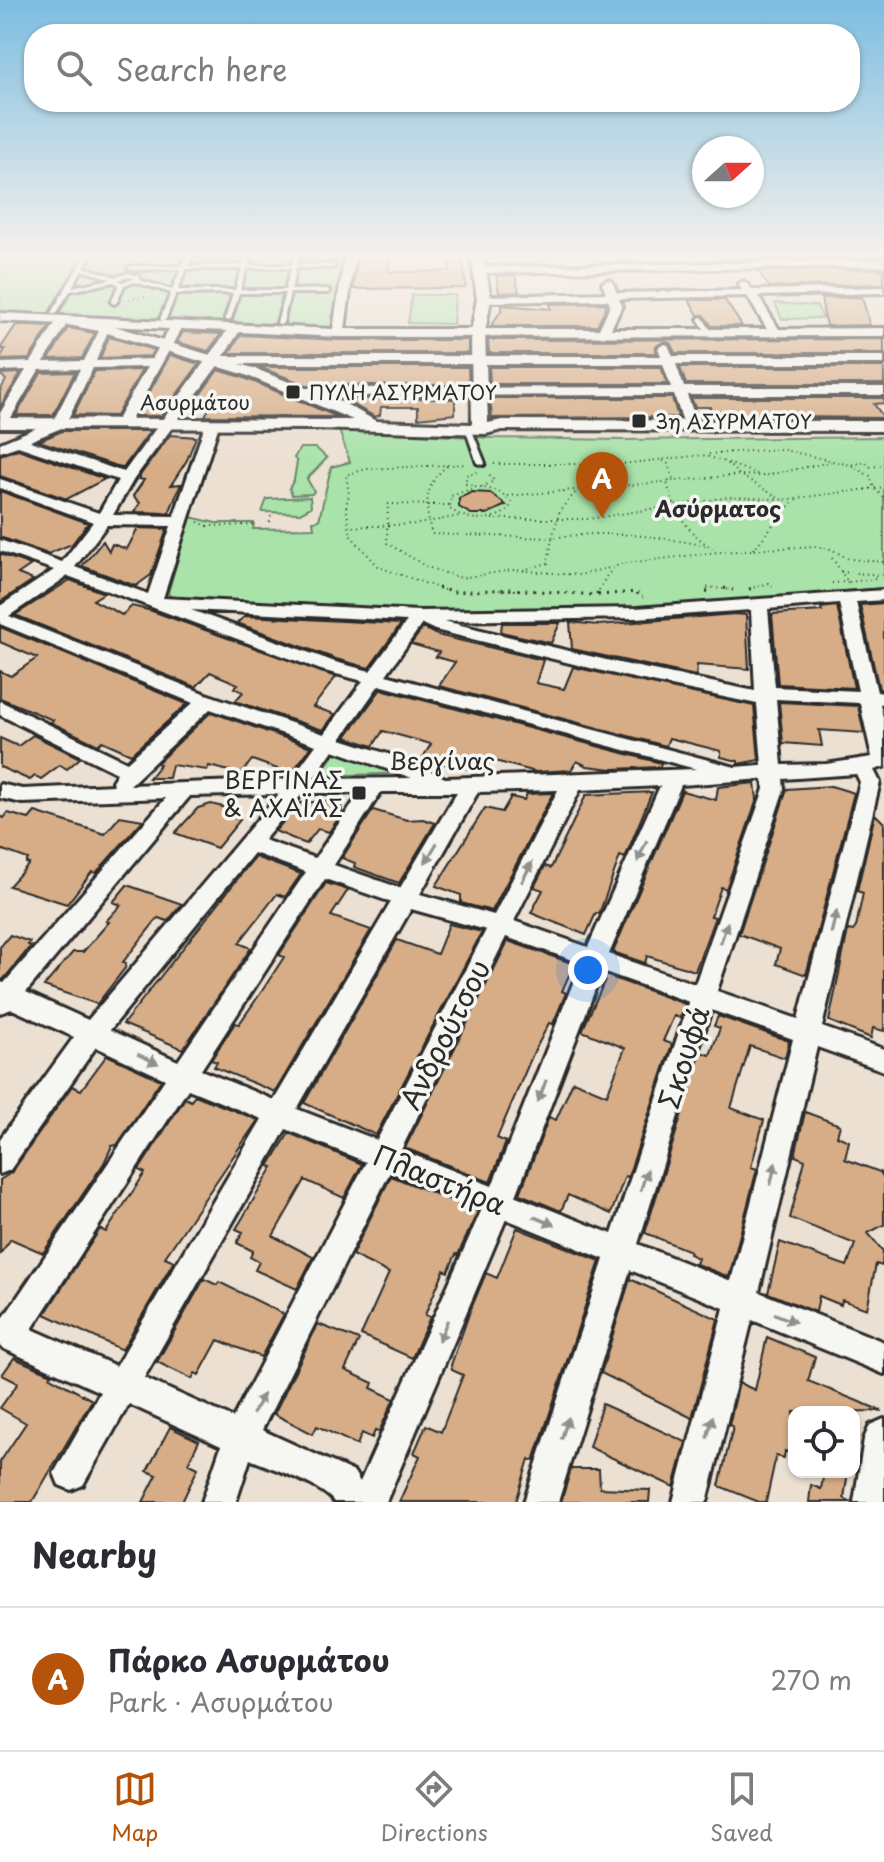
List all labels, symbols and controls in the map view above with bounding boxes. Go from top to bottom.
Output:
search box [24,24,860,112]
icon: search [52,46,96,90]
text: Search here [116,46,288,91]
north arrow [692,136,764,208]
place label: ΠΥΛΗ ΑΣΥΡΜΑΤΟΥ [309,377,497,407]
marker: ΠΥΛΗ ΑΣΥΡΜΑΤΟΥ [284,383,302,401]
street label: Ασυρμάτου [140,387,250,417]
place label: 3η ΑΣΥΡΜΑΤΟΥ [655,406,812,436]
marker: 3η ΑΣΥΡΜΑΤΟΥ [630,412,648,430]
pin: A [576,452,628,518]
district label: Ασύρματος [654,491,781,524]
street label: Βεργίνας [389,742,495,778]
place label: ΒΕΡΓΙΝΑΣ & ΑΧΑΪΑΣ [224,761,343,825]
marker: ΒΕΡΓΙΝΑΣ & ΑΧΑΪΑΣ [350,784,368,802]
one-way arrow [635,839,648,862]
one-way arrow [424,842,438,864]
one-way arrow [520,860,534,883]
one-way arrow [829,909,841,934]
one-way arrow [719,921,731,945]
your location [568,950,608,990]
street label: Ανδρούτσου [388,952,500,1116]
street label: Σκουφά [646,1000,720,1114]
one-way arrow [136,1052,160,1066]
one-way arrow [536,1079,549,1103]
street label: Πλαστήρα [367,1133,513,1225]
one-way arrow [767,1162,780,1187]
one-way arrow [638,1168,651,1192]
one-way arrow [532,1215,556,1228]
one-way arrow [773,1312,797,1325]
one-way arrow [437,1319,450,1343]
one-way arrow [251,1392,265,1415]
map controls [788,1406,860,1478]
button: locate [788,1406,860,1478]
one-way arrow [705,1414,717,1439]
one-way arrow [559,1415,572,1439]
text: Nearby [32,1528,157,1580]
text: Πάρκο Ασυρμάτου [108,1637,390,1682]
text: A [48,1660,68,1699]
text: 270 m [771,1660,852,1699]
text: Park · Ασυρμάτου [108,1682,334,1721]
tab: Map [111,1767,158,1848]
tab: Directions [381,1767,488,1848]
tab: Saved [710,1767,773,1848]

